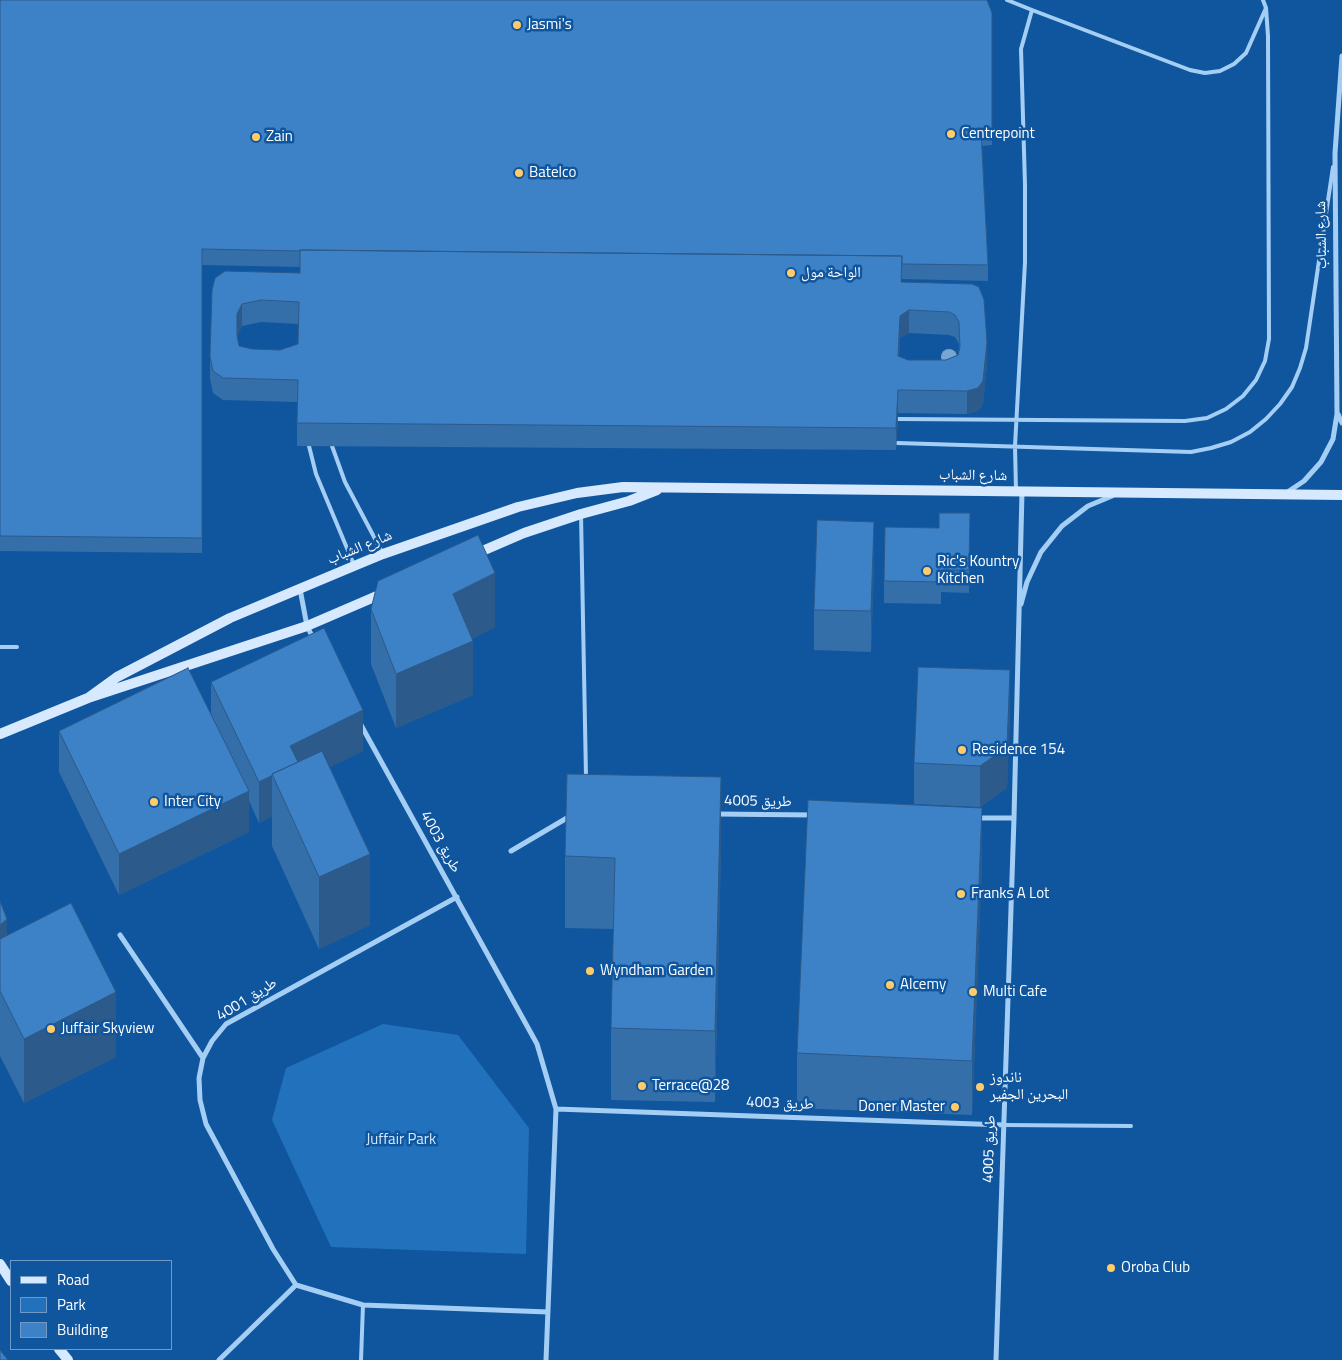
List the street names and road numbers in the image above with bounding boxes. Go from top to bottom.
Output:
street label: شارع الشباب [1312,201,1332,269]
street label: شارع الشباب [939,466,1007,486]
street label: شارع الشباب [325,527,395,569]
street label: طريق 4005 [724,792,792,812]
street label: طريق 4003 [416,808,464,876]
street label: طريق 4001 [214,974,280,1026]
street label: طريق 4003 [746,1094,814,1114]
street label: طريق 4005 [980,1115,1000,1183]

